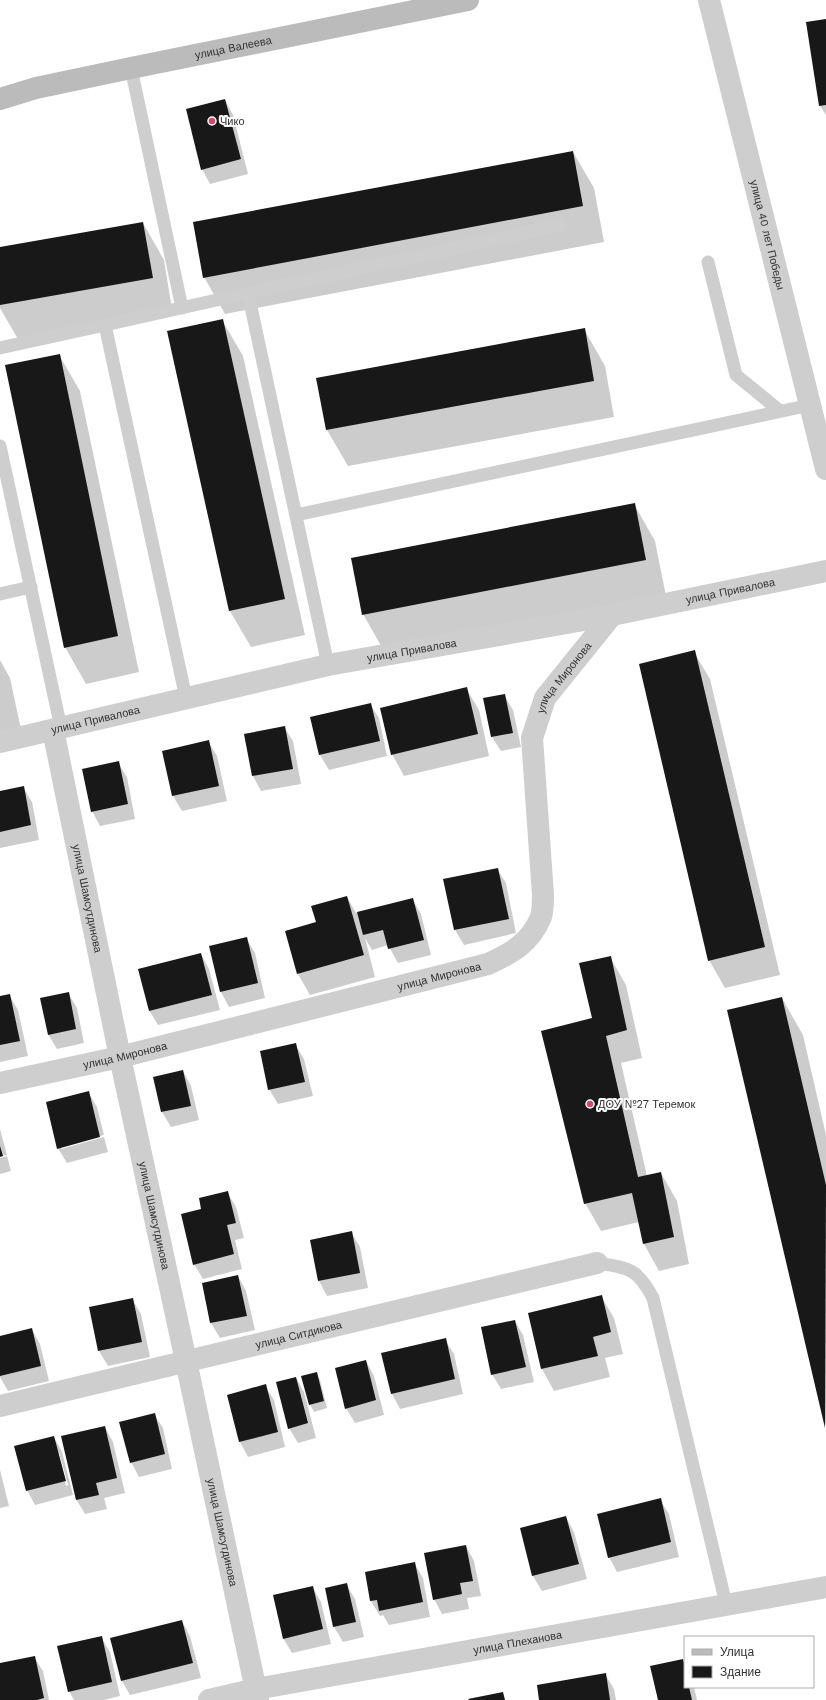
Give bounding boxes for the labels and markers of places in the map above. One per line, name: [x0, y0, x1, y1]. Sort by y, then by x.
place label: Чико: [220, 115, 245, 128]
marker: Чико: [207, 116, 217, 126]
place label: ДОУ №27 Теремок: [598, 1098, 695, 1111]
marker: ДОУ №27 Теремок: [585, 1099, 595, 1109]

